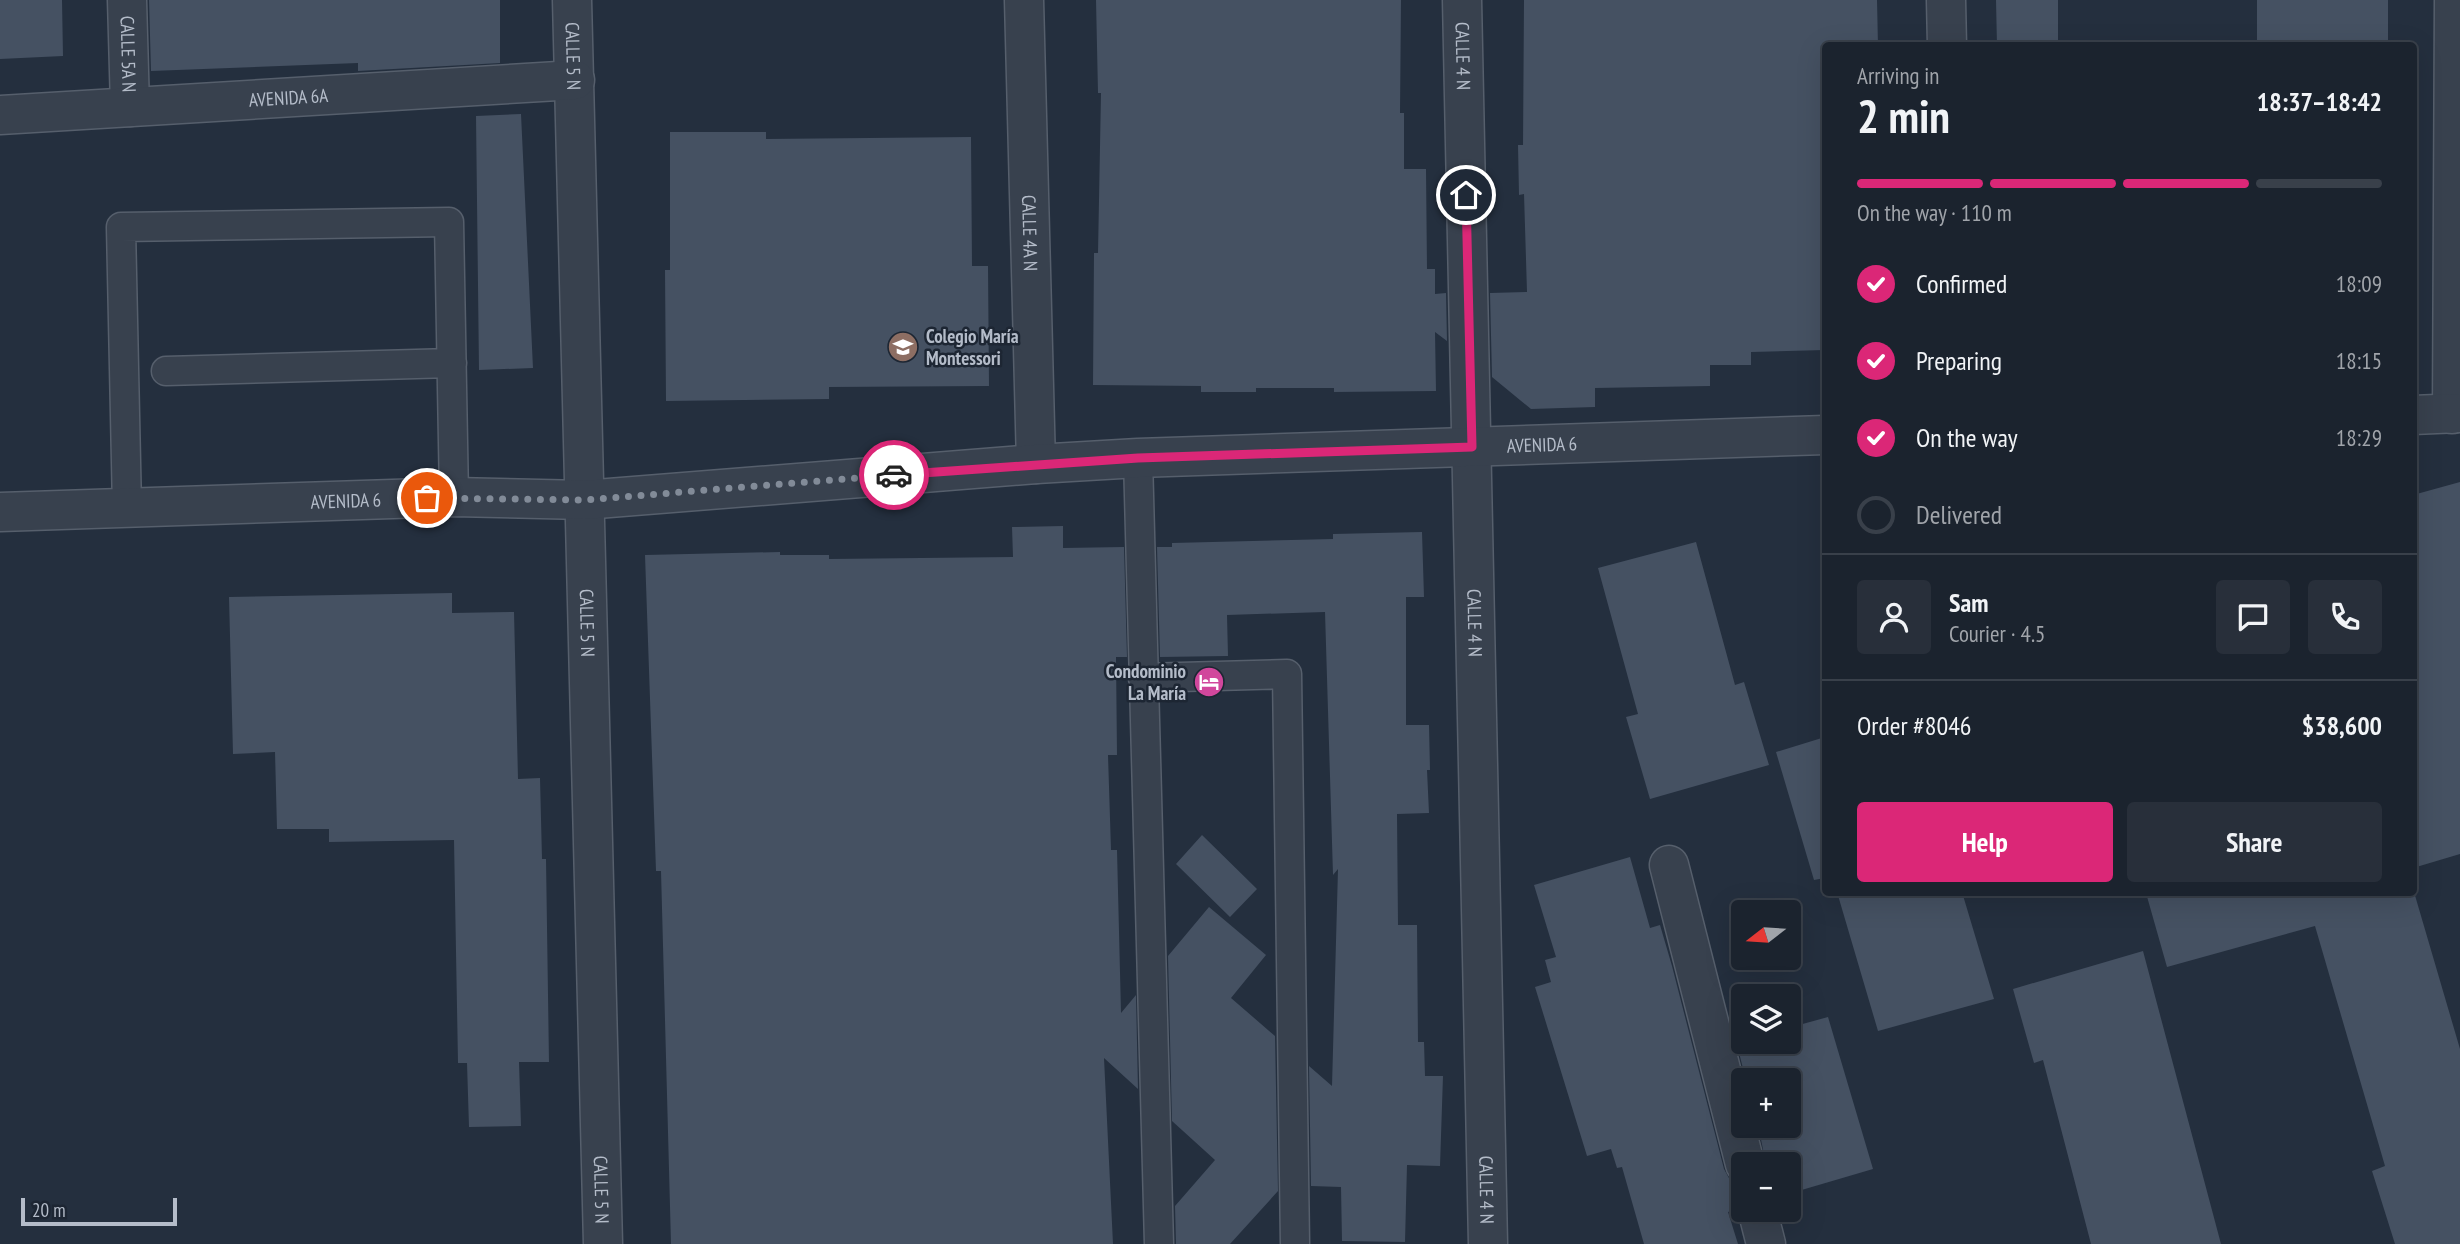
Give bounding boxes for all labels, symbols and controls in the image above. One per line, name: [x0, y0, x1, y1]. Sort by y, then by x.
street label: CALLE 5A N: [115, 15, 142, 93]
street label: CALLE 5 N: [561, 22, 586, 90]
street label: CALLE 4 N: [1450, 22, 1476, 90]
text: Arriving in: [1857, 61, 1939, 90]
street label: AVENIDA 6A: [248, 83, 329, 112]
text: 18:37–18:42: [2257, 85, 2382, 118]
text: 2 min: [1857, 86, 1950, 146]
pin: [1436, 165, 1496, 225]
icon: home: [1447, 176, 1485, 214]
street label: CALLE 4A N: [1017, 194, 1043, 271]
text: On the way · 110 m: [1857, 198, 2012, 227]
icon: check: [1857, 265, 1895, 303]
text: Confirmed: [1916, 267, 2007, 300]
text: 18:09: [2336, 269, 2382, 298]
place label: Colegio María Montessori: [926, 324, 1019, 370]
school or university icon: Colegio María Montessori: [886, 330, 920, 364]
icon: check: [1857, 342, 1895, 380]
text: Preparing: [1916, 344, 2002, 377]
text: 18:15: [2336, 346, 2382, 375]
icon: check: [1857, 419, 1895, 457]
text: On the way: [1916, 421, 2018, 454]
text: 18:29: [2336, 423, 2382, 452]
street label: AVENIDA 6: [1506, 431, 1577, 458]
courier: [859, 440, 929, 510]
icon: car: [875, 456, 913, 494]
pin: [397, 468, 457, 528]
icon: bag: [408, 479, 446, 517]
street label: AVENIDA 6: [310, 487, 381, 514]
text: Delivered: [1916, 498, 2002, 531]
button: person: [1857, 580, 1931, 654]
button: chat: [2216, 580, 2290, 654]
button: phone: [2308, 580, 2382, 654]
text: Sam: [1949, 586, 1988, 619]
street label: CALLE 5 N: [575, 589, 600, 657]
street label: CALLE 4 N: [1462, 589, 1488, 657]
text: Courier · 4.5: [1949, 619, 2045, 648]
place label: Condominio La María: [1106, 659, 1186, 705]
hotel icon: Condominio La María: [1192, 665, 1226, 699]
text: Order #8046: [1857, 709, 1972, 742]
text: $38,600: [2302, 709, 2382, 742]
button: Help: [1857, 802, 2113, 882]
button: Share: [2127, 802, 2382, 882]
north arrow: [1731, 900, 1801, 970]
map controls: [1731, 900, 1801, 1222]
button: layers: [1731, 984, 1801, 1054]
button: +: [1731, 1068, 1801, 1138]
button: −: [1731, 1152, 1801, 1222]
street label: CALLE 5 N: [589, 1155, 614, 1224]
street label: CALLE 4 N: [1474, 1155, 1500, 1224]
scale bar: [21, 1195, 177, 1227]
text: 20 m: [32, 1198, 66, 1222]

